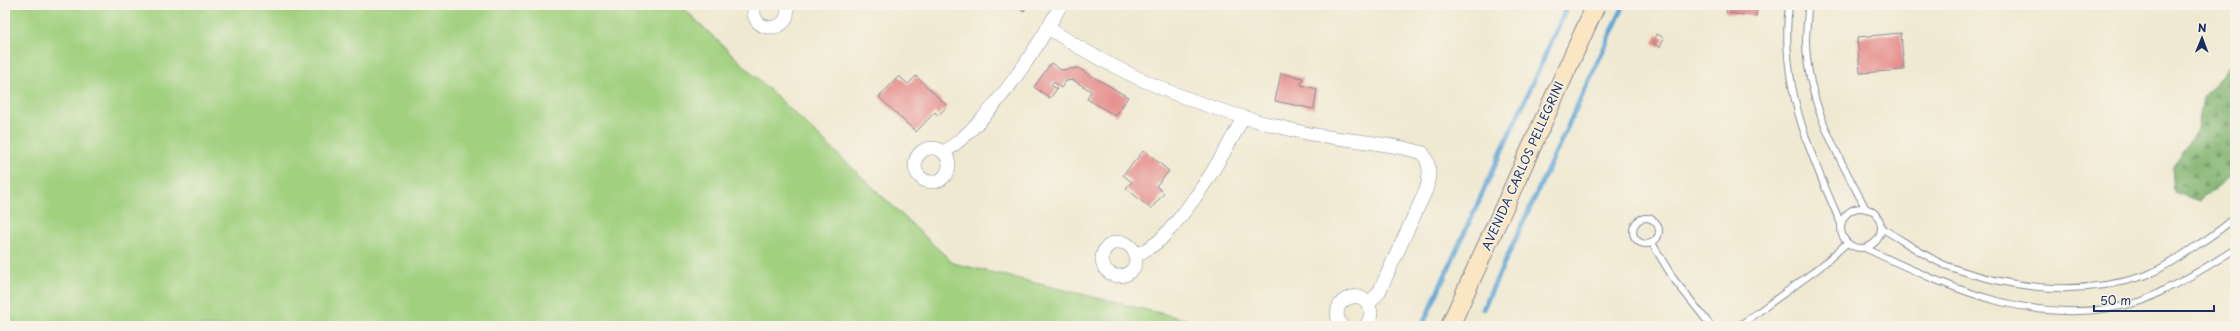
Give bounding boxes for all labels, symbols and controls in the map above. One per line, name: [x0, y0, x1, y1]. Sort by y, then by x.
north arrow: [2182, 18, 2222, 58]
text: N: [2198, 19, 2207, 36]
street label: AVENIDA CARLOS PELLEGRINI: [1477, 78, 1568, 253]
scale bar: [2094, 287, 2214, 313]
text: 50 m: [2100, 291, 2131, 309]

